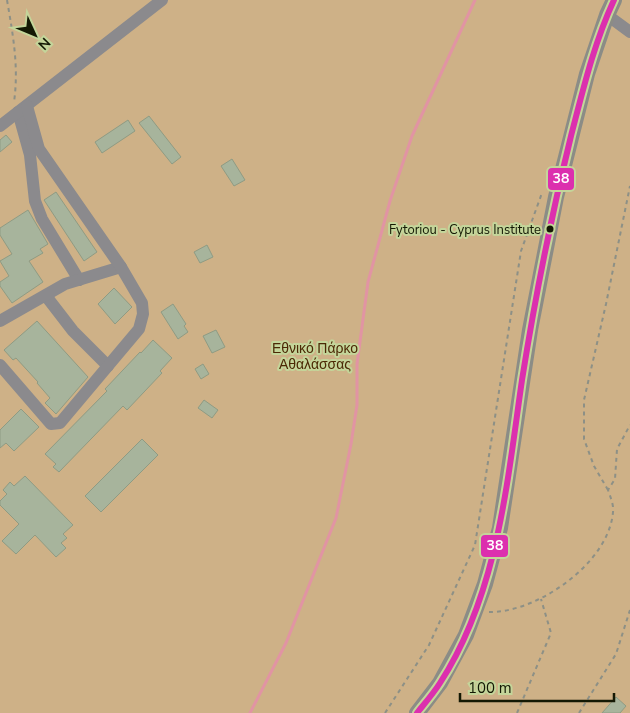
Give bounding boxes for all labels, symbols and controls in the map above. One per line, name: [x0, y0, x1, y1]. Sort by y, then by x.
north arrow: [10, 10, 60, 60]
text: N: [34, 33, 54, 54]
line badge: 38: [547, 167, 575, 191]
text: 38: [553, 169, 569, 188]
place label: Fytoriou - Cyprus Institute: [389, 221, 541, 239]
marker: Fytoriou - Cyprus Institute: [545, 224, 555, 234]
park label: Εθνικό Πάρκο Αθαλάσσας: [272, 339, 358, 374]
line badge: 38: [480, 534, 509, 558]
text: 38: [487, 536, 503, 555]
scale bar: [460, 670, 614, 702]
text: 100 m: [468, 678, 512, 698]

